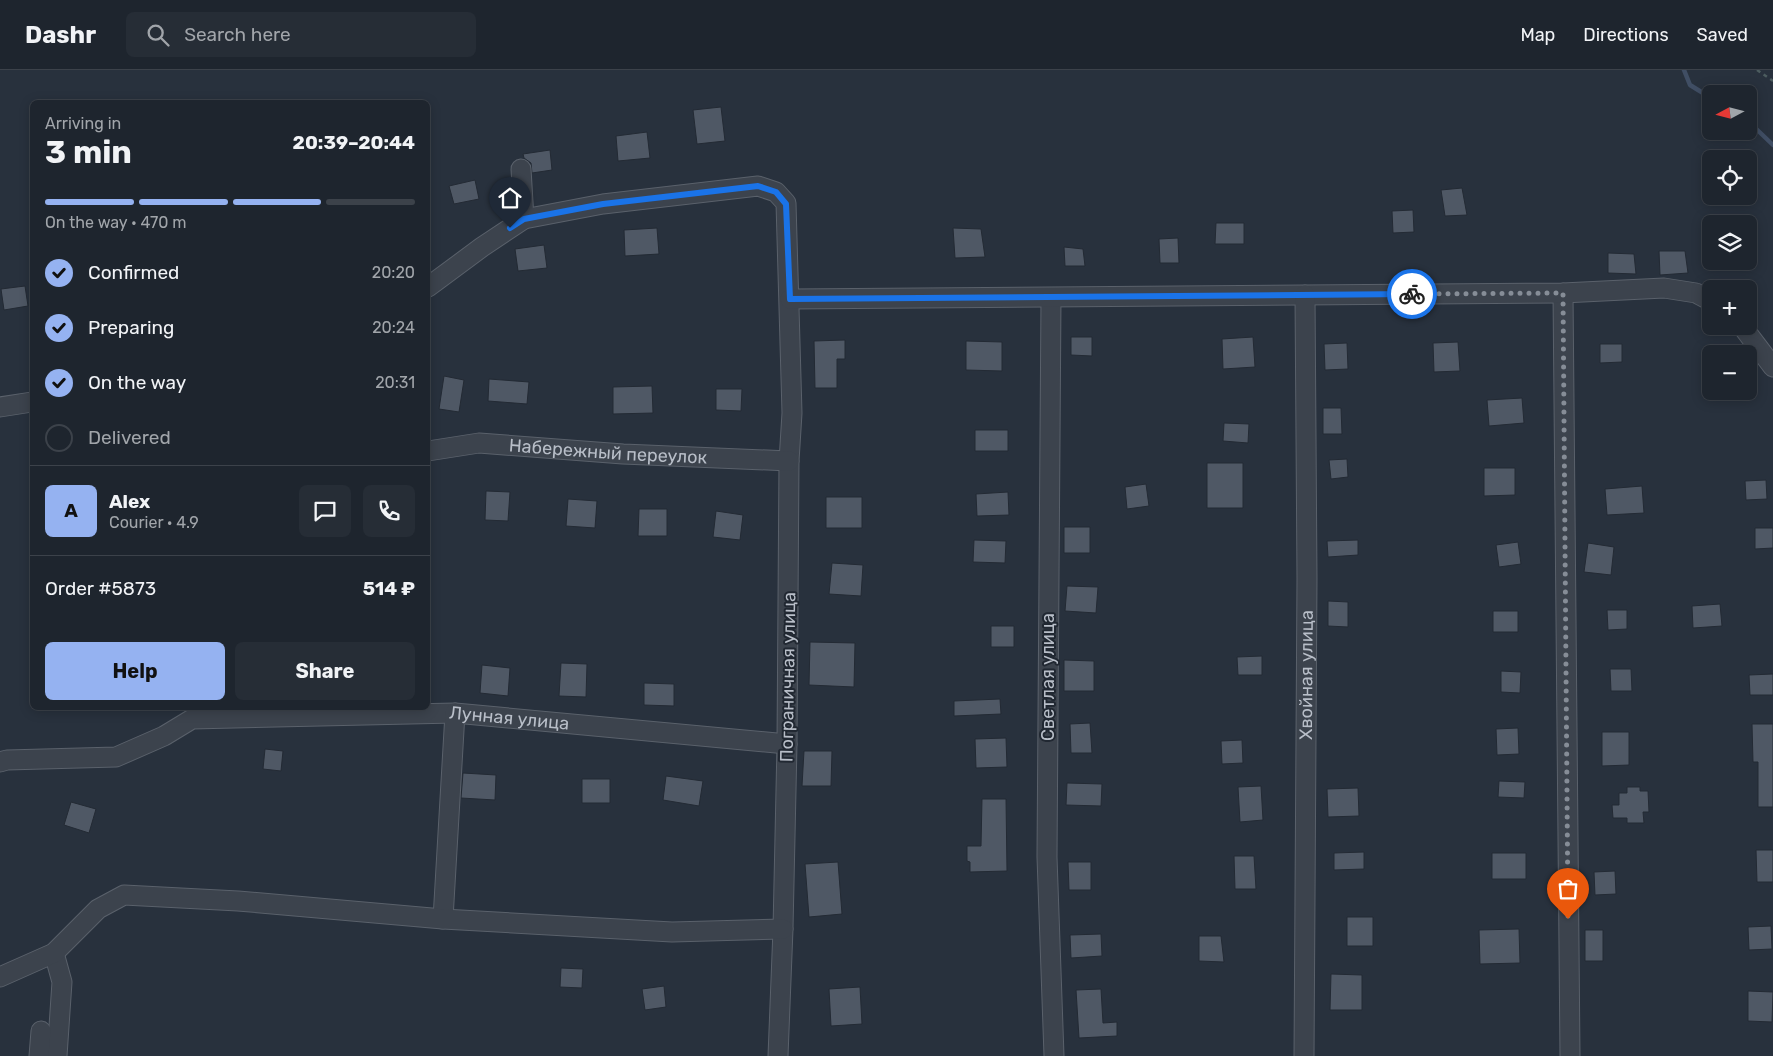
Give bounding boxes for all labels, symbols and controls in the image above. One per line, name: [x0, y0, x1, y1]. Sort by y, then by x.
search box: [126, 12, 476, 57]
text: Dashr: [25, 21, 96, 49]
icon: search: [144, 21, 172, 49]
text: Search here: [184, 23, 291, 46]
text: Map: [1520, 24, 1555, 46]
text: Directions: [1583, 24, 1669, 46]
text: Saved: [1697, 24, 1748, 46]
north arrow: [1702, 85, 1758, 140]
map controls: [1702, 85, 1757, 400]
text: Arriving in: [45, 114, 121, 133]
text: 20:39–20:44: [293, 131, 415, 154]
text: 3 min: [45, 133, 132, 171]
button: locate: [1702, 150, 1757, 205]
pin: [489, 177, 531, 228]
icon: home: [496, 184, 524, 212]
text: On the way · 470 m: [45, 213, 187, 232]
button: layers: [1702, 215, 1757, 270]
icon: check: [45, 259, 73, 287]
text: Confirmed: [88, 261, 179, 284]
text: 20:20: [372, 263, 415, 282]
courier: [1387, 269, 1437, 319]
icon: bike: [1398, 280, 1426, 308]
button: +: [1702, 280, 1757, 335]
icon: check: [45, 314, 73, 342]
text: Preparing: [88, 316, 174, 339]
text: 20:24: [372, 318, 415, 337]
button: −: [1702, 345, 1757, 400]
icon: check: [45, 369, 73, 397]
text: On the way: [88, 371, 186, 394]
text: 20:31: [375, 373, 415, 392]
text: Delivered: [88, 426, 171, 449]
street label: Набережный переулок: [508, 434, 708, 469]
button: chat: [299, 485, 351, 537]
button: phone: [363, 485, 415, 537]
text: Alex: [109, 490, 150, 513]
text: A: [64, 499, 78, 522]
text: Courier · 4.9: [109, 513, 199, 532]
text: Order #5873: [45, 577, 156, 600]
text: 514 ₽: [363, 577, 415, 600]
street label: Пограничная улица: [776, 592, 800, 762]
street label: Хвойная улица: [1295, 610, 1318, 740]
street label: Светлая улица: [1037, 613, 1059, 741]
button: Help: [45, 642, 225, 700]
button: Share: [235, 642, 415, 700]
street label: Лунная улица: [448, 702, 570, 735]
pin: [1547, 868, 1589, 919]
icon: bag: [1554, 875, 1582, 903]

